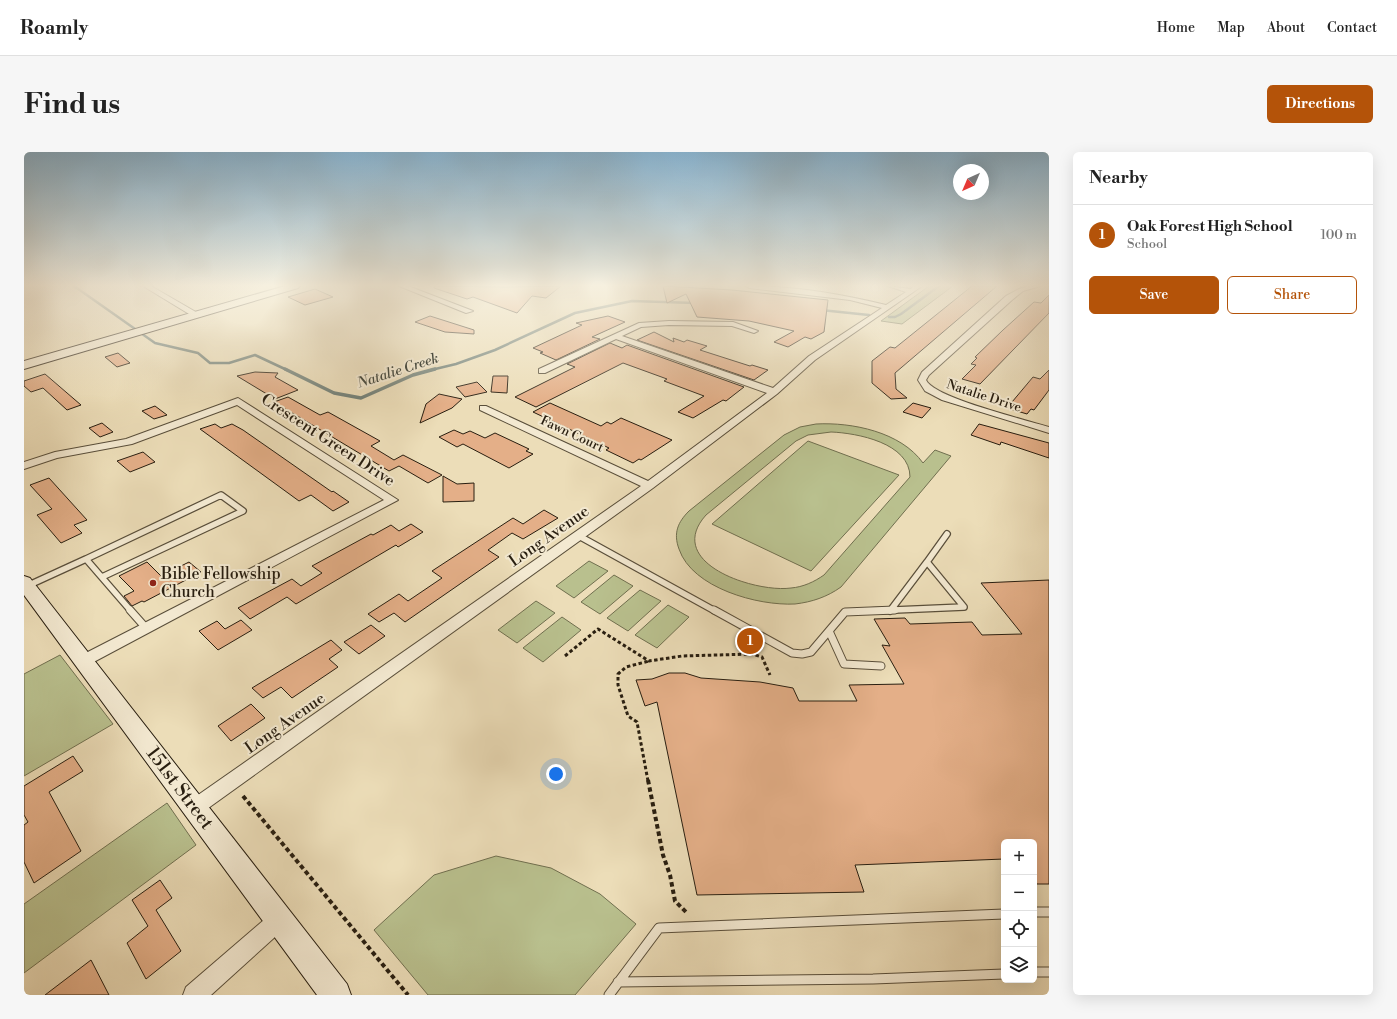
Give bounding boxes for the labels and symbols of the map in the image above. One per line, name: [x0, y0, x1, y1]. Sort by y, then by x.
north arrow: [953, 164, 989, 200]
water label: Natalie Creek: [354, 349, 441, 393]
street label: Natalie Drive: [944, 376, 1024, 416]
street label: Crescent Green Drive: [257, 389, 399, 491]
street label: Fawn Court: [538, 412, 606, 456]
street label: Long Avenue: [505, 501, 593, 571]
place label: Bible Fellowship Church: [160, 564, 281, 602]
marker: Bible Fellowship Church: [148, 578, 158, 588]
pin: 1: [737, 626, 763, 656]
street label: Long Avenue: [241, 688, 329, 758]
street label: 151st Street: [141, 742, 219, 834]
your location: [546, 764, 566, 784]

